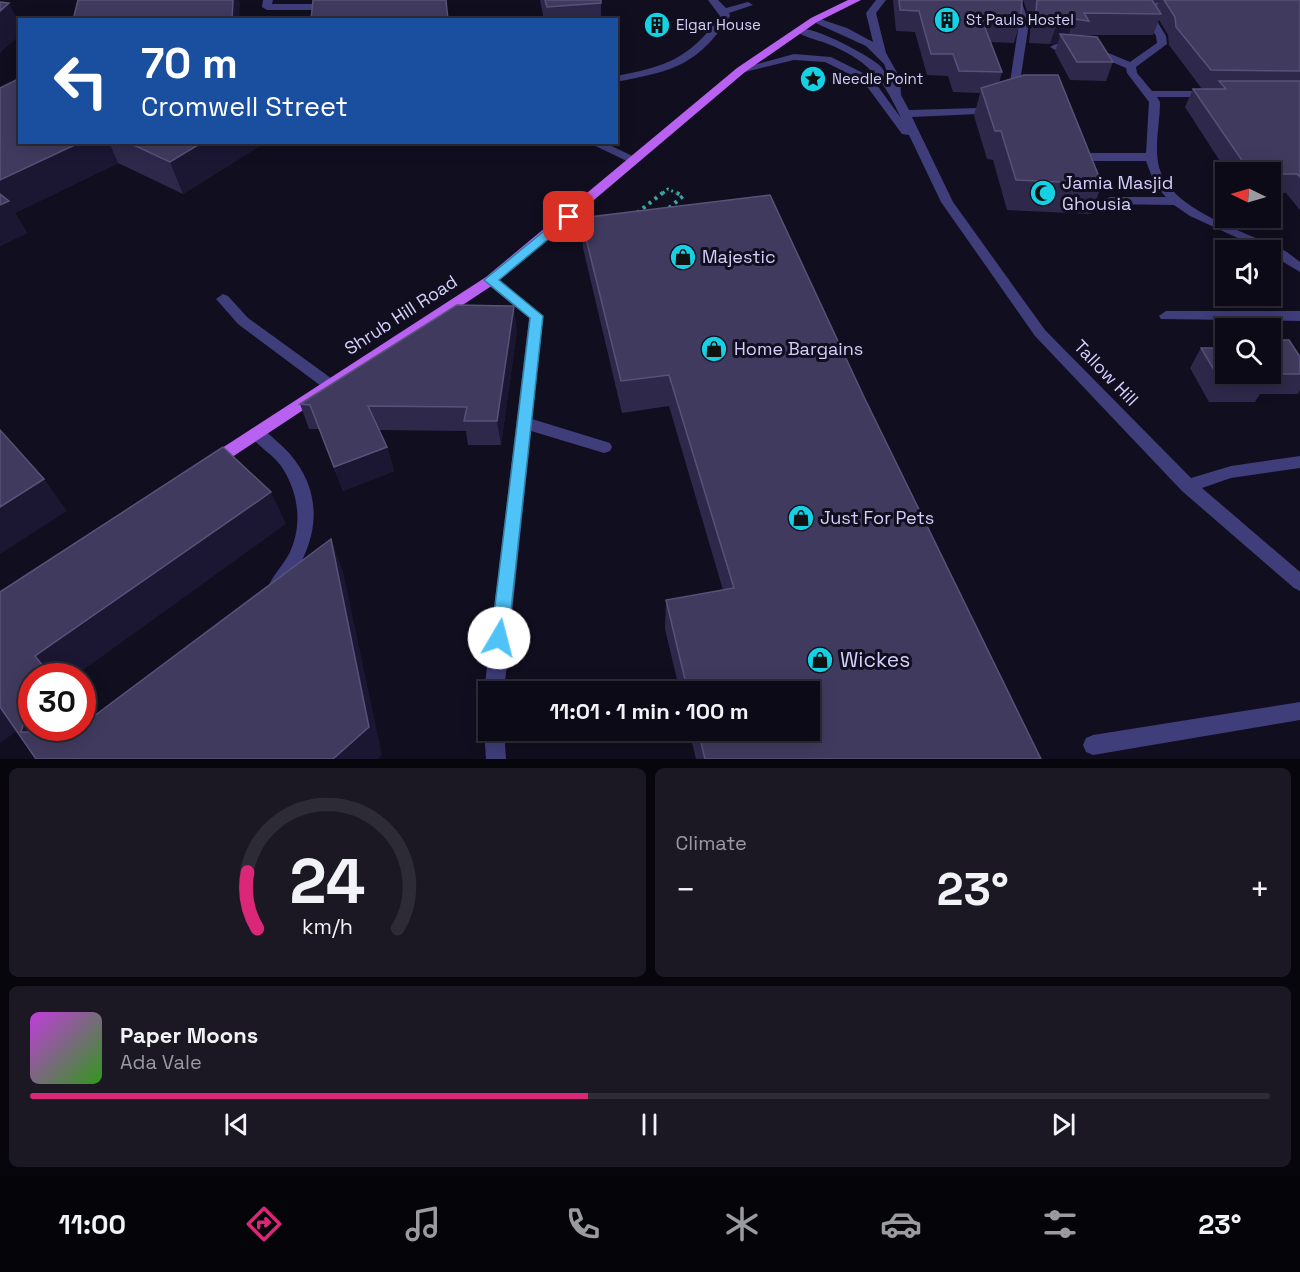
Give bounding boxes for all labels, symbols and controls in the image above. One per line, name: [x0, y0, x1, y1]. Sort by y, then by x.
building icon: St Pauls Hostel: [932, 5, 962, 35]
building icon: Elgar House: [642, 10, 672, 40]
place label: St Pauls Hostel: [966, 10, 1074, 29]
place label: Elgar House: [676, 15, 761, 34]
text: 70 m: [141, 37, 238, 90]
icon: left: [42, 42, 120, 120]
place icon: Needle Point: [798, 64, 828, 94]
place label: Needle Point: [832, 69, 923, 88]
text: Cromwell Street: [141, 89, 348, 124]
north arrow: [1215, 162, 1281, 228]
map controls: [1215, 162, 1281, 384]
place label: Jamia Masjid Ghousia: [1062, 171, 1173, 215]
mosque icon: Jamia Masjid Ghousia: [1028, 178, 1058, 208]
pin: [543, 191, 594, 242]
icon: arrive: [552, 200, 585, 233]
button: sound: [1215, 240, 1281, 306]
shop icon: Majestic: [668, 242, 698, 272]
place label: Majestic: [702, 245, 776, 268]
street label: Shrub Hill Road: [340, 270, 461, 360]
button: search: [1215, 318, 1281, 384]
shop icon: Home Bargains: [699, 334, 729, 364]
street label: Tallow Hill: [1069, 335, 1144, 411]
place label: Home Bargains: [734, 337, 863, 360]
shop icon: Just For Pets: [786, 503, 816, 533]
place label: Just For Pets: [820, 506, 934, 529]
position arrow: [467, 606, 531, 670]
shop icon: Wickes: [805, 645, 835, 675]
place label: Wickes: [840, 646, 910, 673]
speed limit sign: 30: [18, 663, 96, 741]
text: 11:01 · 1 min · 100 m: [549, 697, 749, 725]
text: Climate: [676, 830, 747, 856]
text: 24: [289, 842, 365, 921]
text: 23°: [937, 861, 1009, 918]
text: −: [676, 869, 696, 911]
text: +: [1250, 869, 1270, 911]
text: km/h: [302, 914, 353, 941]
text: Paper Moons: [120, 1021, 258, 1049]
text: Ada Vale: [120, 1049, 202, 1075]
icon: previous: [220, 1108, 253, 1141]
icon: pause: [633, 1108, 666, 1141]
icon: next: [1047, 1108, 1080, 1141]
icon: directions: [243, 1203, 285, 1245]
icon: music: [402, 1203, 444, 1245]
icon: phone: [562, 1203, 604, 1245]
icon: climate: [721, 1203, 763, 1245]
icon: car: [880, 1203, 922, 1245]
icon: filters: [1039, 1203, 1081, 1245]
text: 11:00: [59, 1207, 126, 1242]
text: 23°: [1198, 1207, 1241, 1242]

